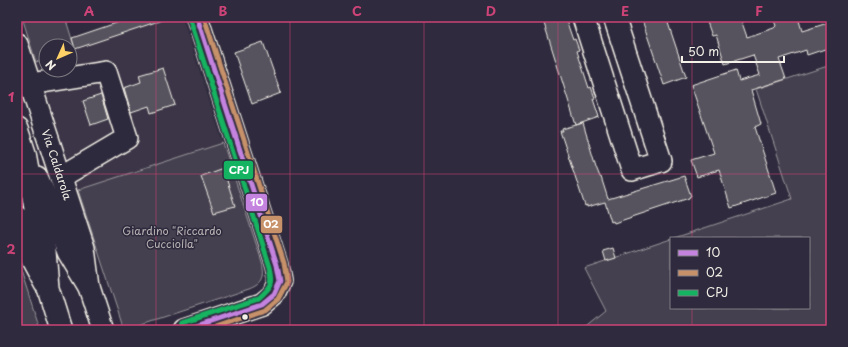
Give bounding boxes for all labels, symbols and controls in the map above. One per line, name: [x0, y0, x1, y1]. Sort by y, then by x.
text: A: [84, 1, 94, 20]
text: B: [219, 1, 228, 20]
text: C: [352, 1, 362, 20]
text: D: [486, 1, 496, 20]
text: E: [621, 1, 629, 20]
text: F: [755, 1, 763, 20]
north arrow: [38, 38, 78, 78]
scale bar: [682, 38, 784, 64]
text: 50 m: [688, 42, 719, 60]
text: N: [41, 56, 60, 75]
text: 1: [8, 87, 14, 106]
street label: Via Caldarola: [38, 127, 77, 203]
line badge: CPJ: [223, 160, 254, 180]
text: CPJ: [229, 161, 250, 178]
line badge: 10: [245, 193, 268, 212]
text: 10: [250, 193, 264, 210]
line badge: 02: [260, 215, 283, 234]
text: 02: [263, 215, 279, 232]
park label: Giardino "Riccardo Cucciolla": [122, 222, 222, 252]
legend: [670, 237, 810, 309]
text: 2: [6, 239, 16, 258]
text: 10: [706, 243, 720, 261]
text: 02: [706, 263, 723, 281]
text: CPJ: [706, 283, 729, 301]
unlabelled marker: [240, 312, 250, 322]

